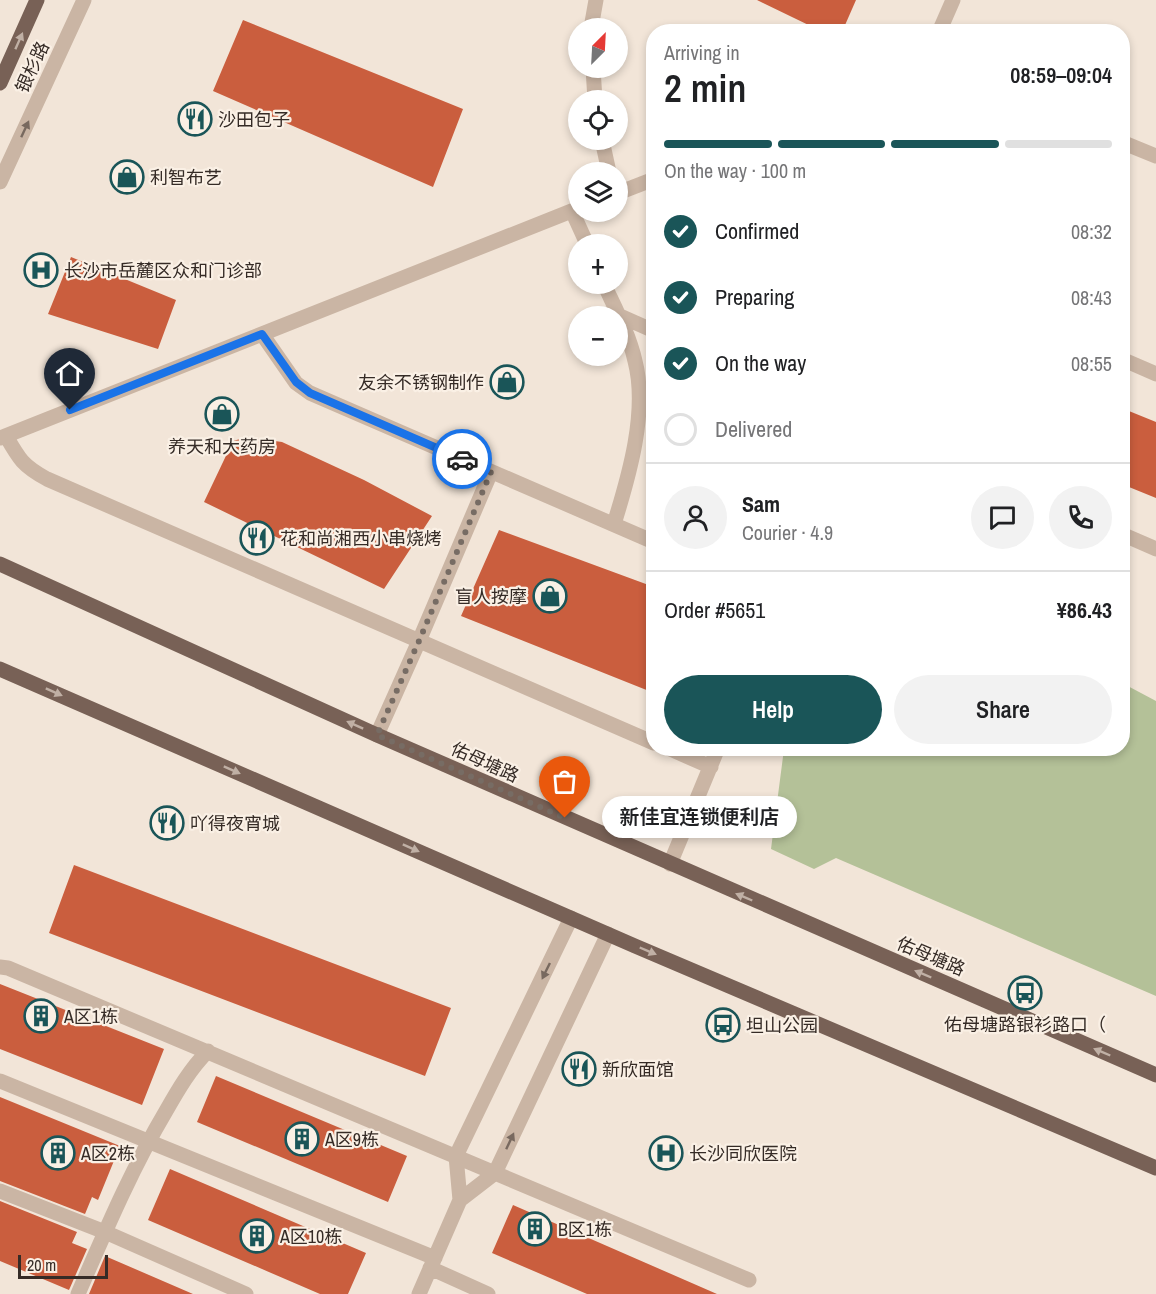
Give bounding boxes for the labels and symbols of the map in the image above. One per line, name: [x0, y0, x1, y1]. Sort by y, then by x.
north arrow: [568, 18, 628, 78]
one-way arrow: [14, 33, 23, 50]
street label: 银杉路: [9, 37, 55, 97]
restaurant icon: 沙田包子: [177, 101, 213, 137]
place label: 沙田包子: [218, 107, 290, 132]
one-way arrow: [20, 121, 29, 138]
shop icon: 利智布艺: [109, 159, 145, 195]
place label: 利智布艺: [150, 165, 222, 190]
hospital icon: 长沙市岳麓区众和门诊部: [23, 252, 59, 288]
place label: 长沙市岳麓区众和门诊部: [64, 258, 262, 283]
pin: [44, 348, 95, 410]
shop icon: 友余不锈钢制作: [489, 364, 525, 400]
place label: 友余不锈钢制作: [358, 370, 484, 395]
shop icon: 养天和大药房: [204, 396, 240, 432]
courier: [432, 429, 492, 489]
place label: 养天和大药房: [168, 434, 276, 459]
restaurant icon: 花和尚湘西小串烧烤: [239, 520, 275, 556]
place label: 花和尚湘西小串烧烤: [280, 526, 442, 551]
shop icon: 盲人按摩: [532, 578, 568, 614]
place label: 盲人按摩: [455, 584, 527, 609]
one-way arrow: [45, 687, 63, 697]
one-way arrow: [345, 720, 363, 730]
street label: 佑母塘路: [447, 736, 523, 788]
pin: [539, 756, 590, 818]
one-way arrow: [224, 765, 242, 775]
callout: 新佳宜连锁便利店: [601, 797, 796, 839]
restaurant icon: 吖得夜宵城: [149, 805, 185, 841]
place label: 吖得夜宵城: [190, 811, 280, 836]
one-way arrow: [402, 844, 420, 853]
one-way arrow: [735, 892, 753, 902]
street label: 佑母塘路: [893, 930, 969, 982]
one-way arrow: [639, 946, 657, 956]
one-way arrow: [541, 962, 550, 979]
one-way arrow: [914, 969, 932, 979]
bus stop icon: 佑母塘路银衫路口（: [1007, 975, 1043, 1011]
building icon: A区1栋: [23, 998, 59, 1034]
place label: A区1栋: [63, 1004, 118, 1029]
bus stop icon: 坦山公园: [705, 1007, 741, 1043]
place label: 佑母塘路银衫路口（: [944, 1012, 1106, 1037]
place label: 坦山公园: [746, 1013, 818, 1038]
one-way arrow: [1093, 1047, 1111, 1057]
restaurant icon: 新欣面馆: [561, 1051, 597, 1087]
place label: 新欣面馆: [602, 1057, 674, 1082]
building icon: A区9栋: [284, 1121, 320, 1157]
place label: A区9栋: [324, 1127, 379, 1152]
one-way arrow: [505, 1132, 515, 1149]
building icon: A区2栋: [40, 1135, 76, 1171]
hospital icon: 长沙同欣医院: [648, 1135, 684, 1171]
place label: A区2栋: [80, 1141, 135, 1166]
place label: 长沙同欣医院: [689, 1141, 797, 1166]
building icon: B区1栋: [517, 1211, 553, 1247]
place label: B区1栋: [558, 1217, 612, 1242]
building icon: A区10栋: [239, 1218, 275, 1254]
place label: A区10栋: [279, 1224, 342, 1249]
scale bar: [18, 1252, 108, 1280]

